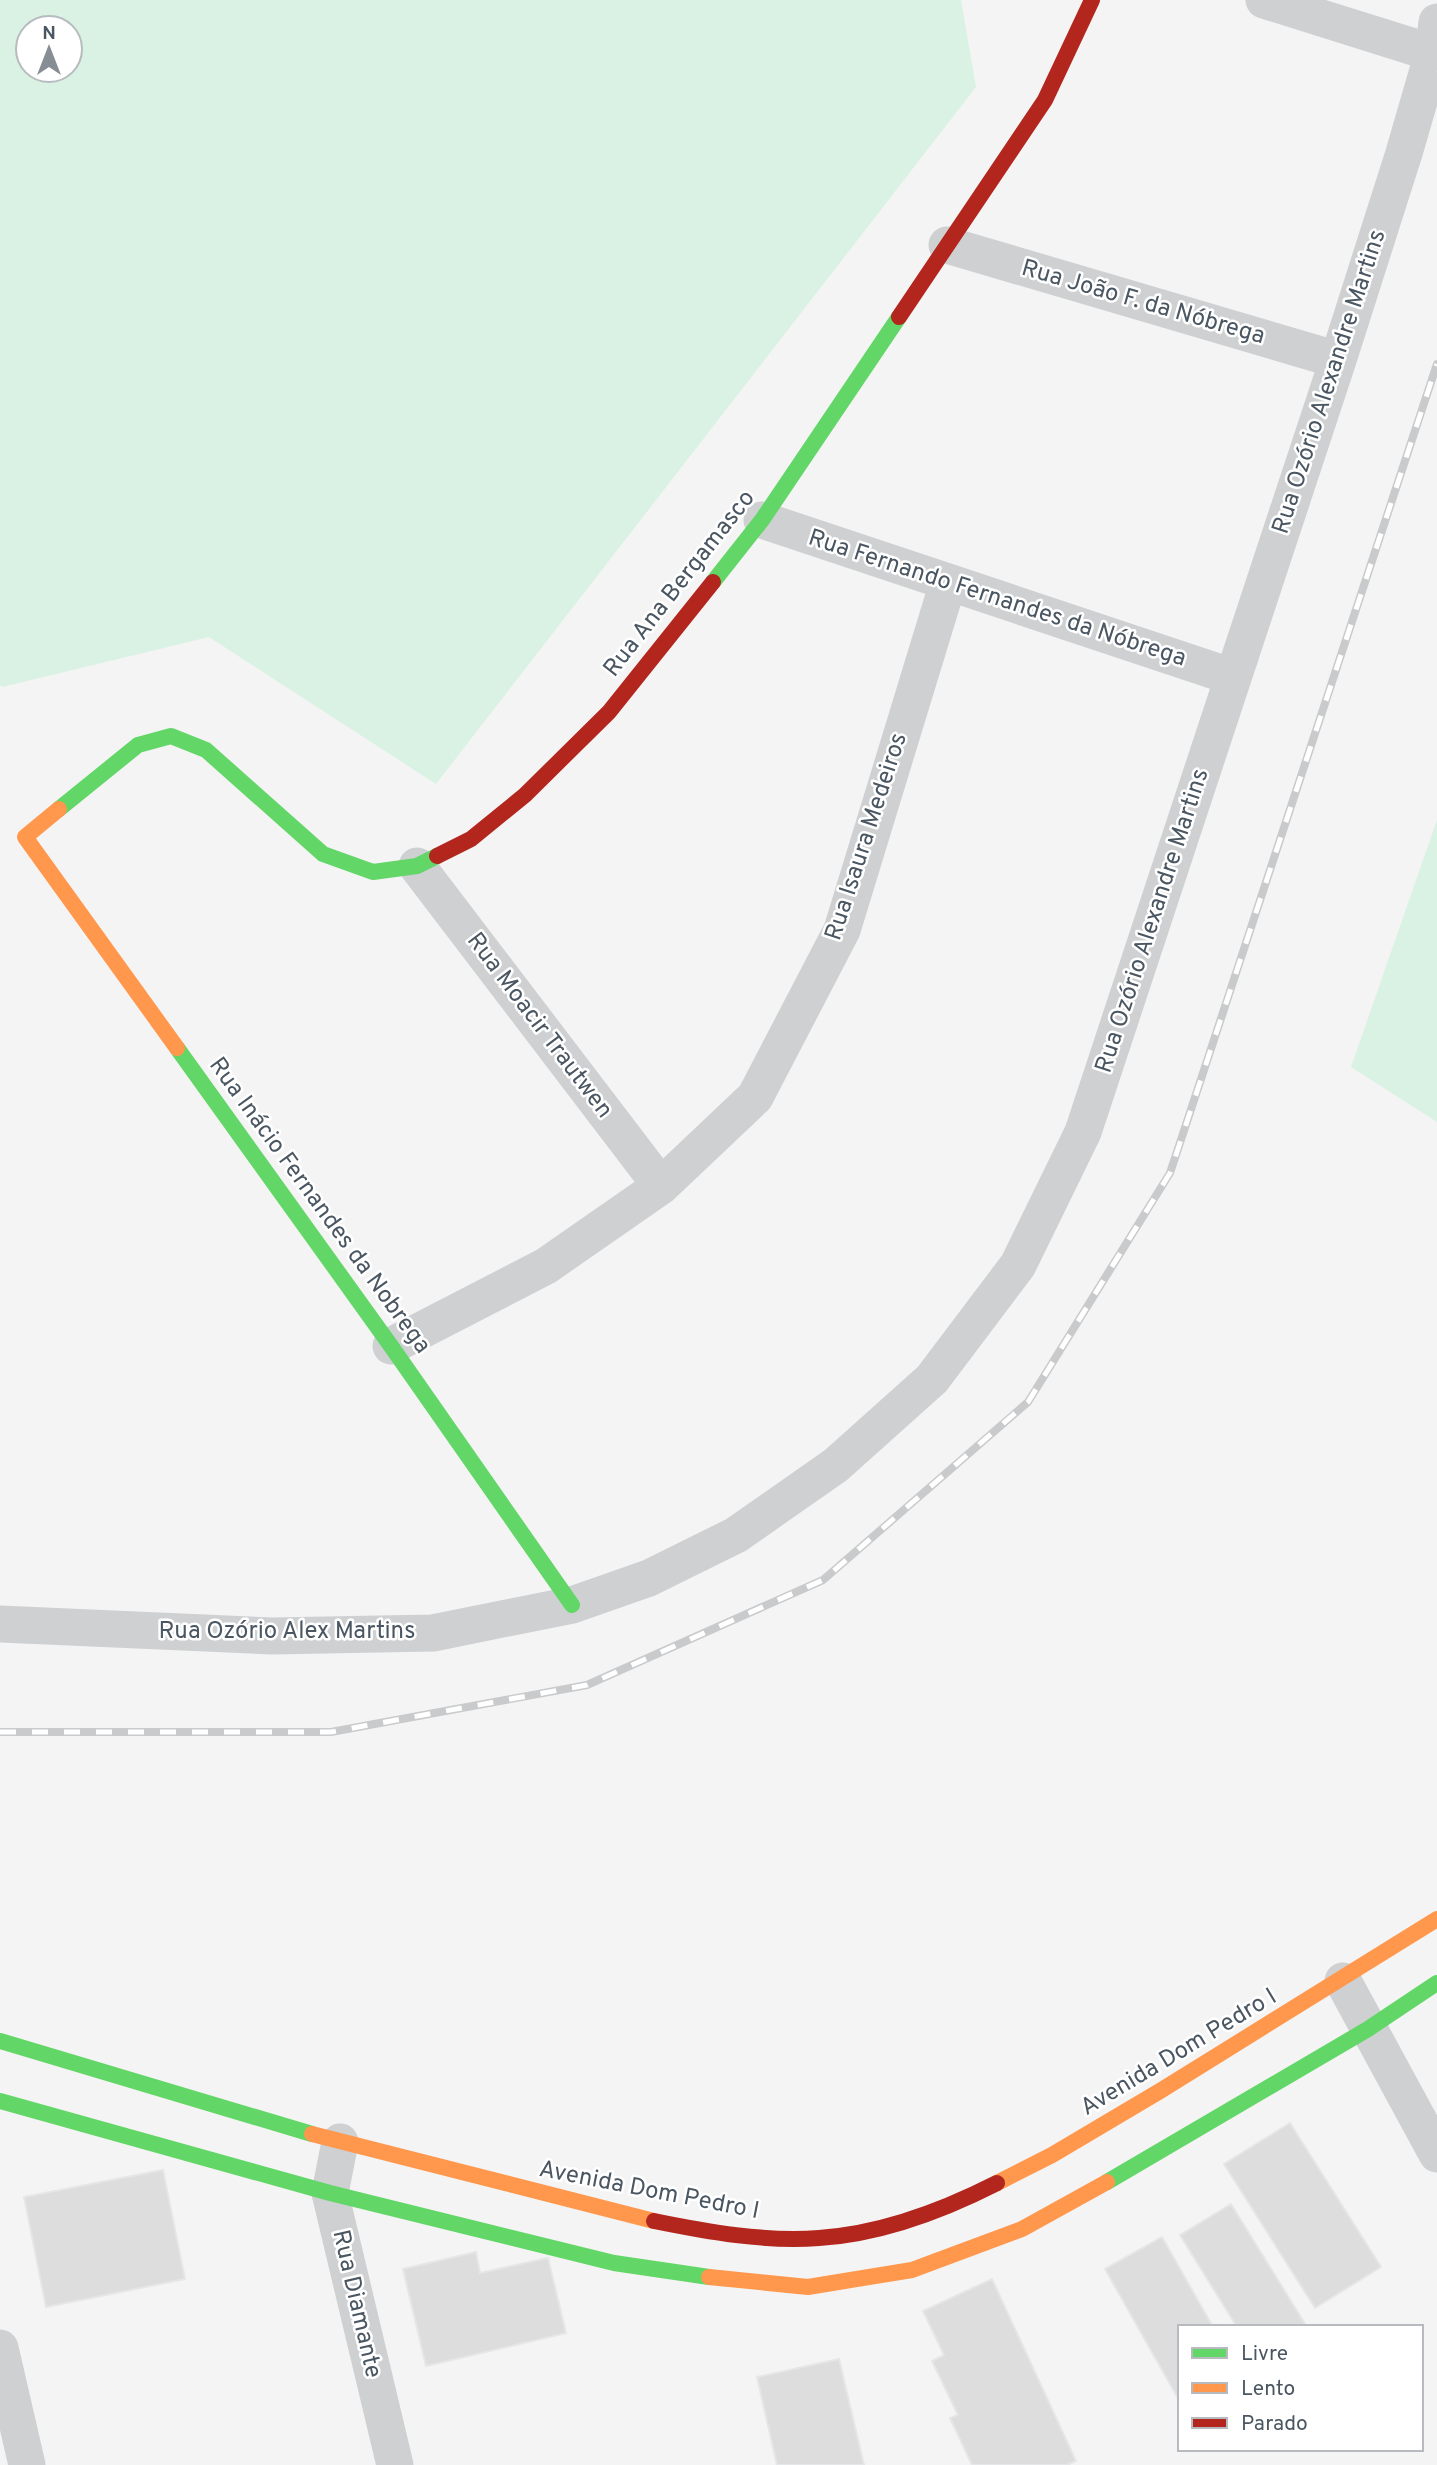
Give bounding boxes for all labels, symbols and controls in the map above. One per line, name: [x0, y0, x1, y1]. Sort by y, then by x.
north arrow: [14, 14, 84, 84]
text: N: [42, 22, 56, 46]
street label: Rua Ozório Alexandre Martins: [1267, 226, 1393, 538]
street label: Rua João F. da Nóbrega: [1018, 254, 1268, 352]
street label: Rua Ana Bergamasco: [598, 485, 762, 683]
street label: Rua Fernando Fernandes da Nóbrega: [804, 524, 1190, 674]
street label: Rua Isaura Medeiros: [819, 729, 915, 945]
street label: Rua Ozório Alexandre Martins: [1090, 765, 1216, 1077]
street label: Rua Moacir Trautwen: [459, 927, 619, 1125]
street label: Rua Inácio Fernandes da Nobrega: [201, 1052, 437, 1360]
street label: Rua Ozório Alex Martins: [159, 1617, 415, 1647]
street label: Avenida Dom Pedro I: [1075, 1983, 1283, 2123]
street label: Avenida Dom Pedro I: [536, 2155, 762, 2227]
street label: Rua Diamante: [324, 2227, 388, 2381]
legend: [1178, 2325, 1423, 2451]
text: Livre: [1241, 2341, 1288, 2368]
text: Lento: [1241, 2376, 1295, 2403]
text: Parado: [1241, 2411, 1308, 2438]

